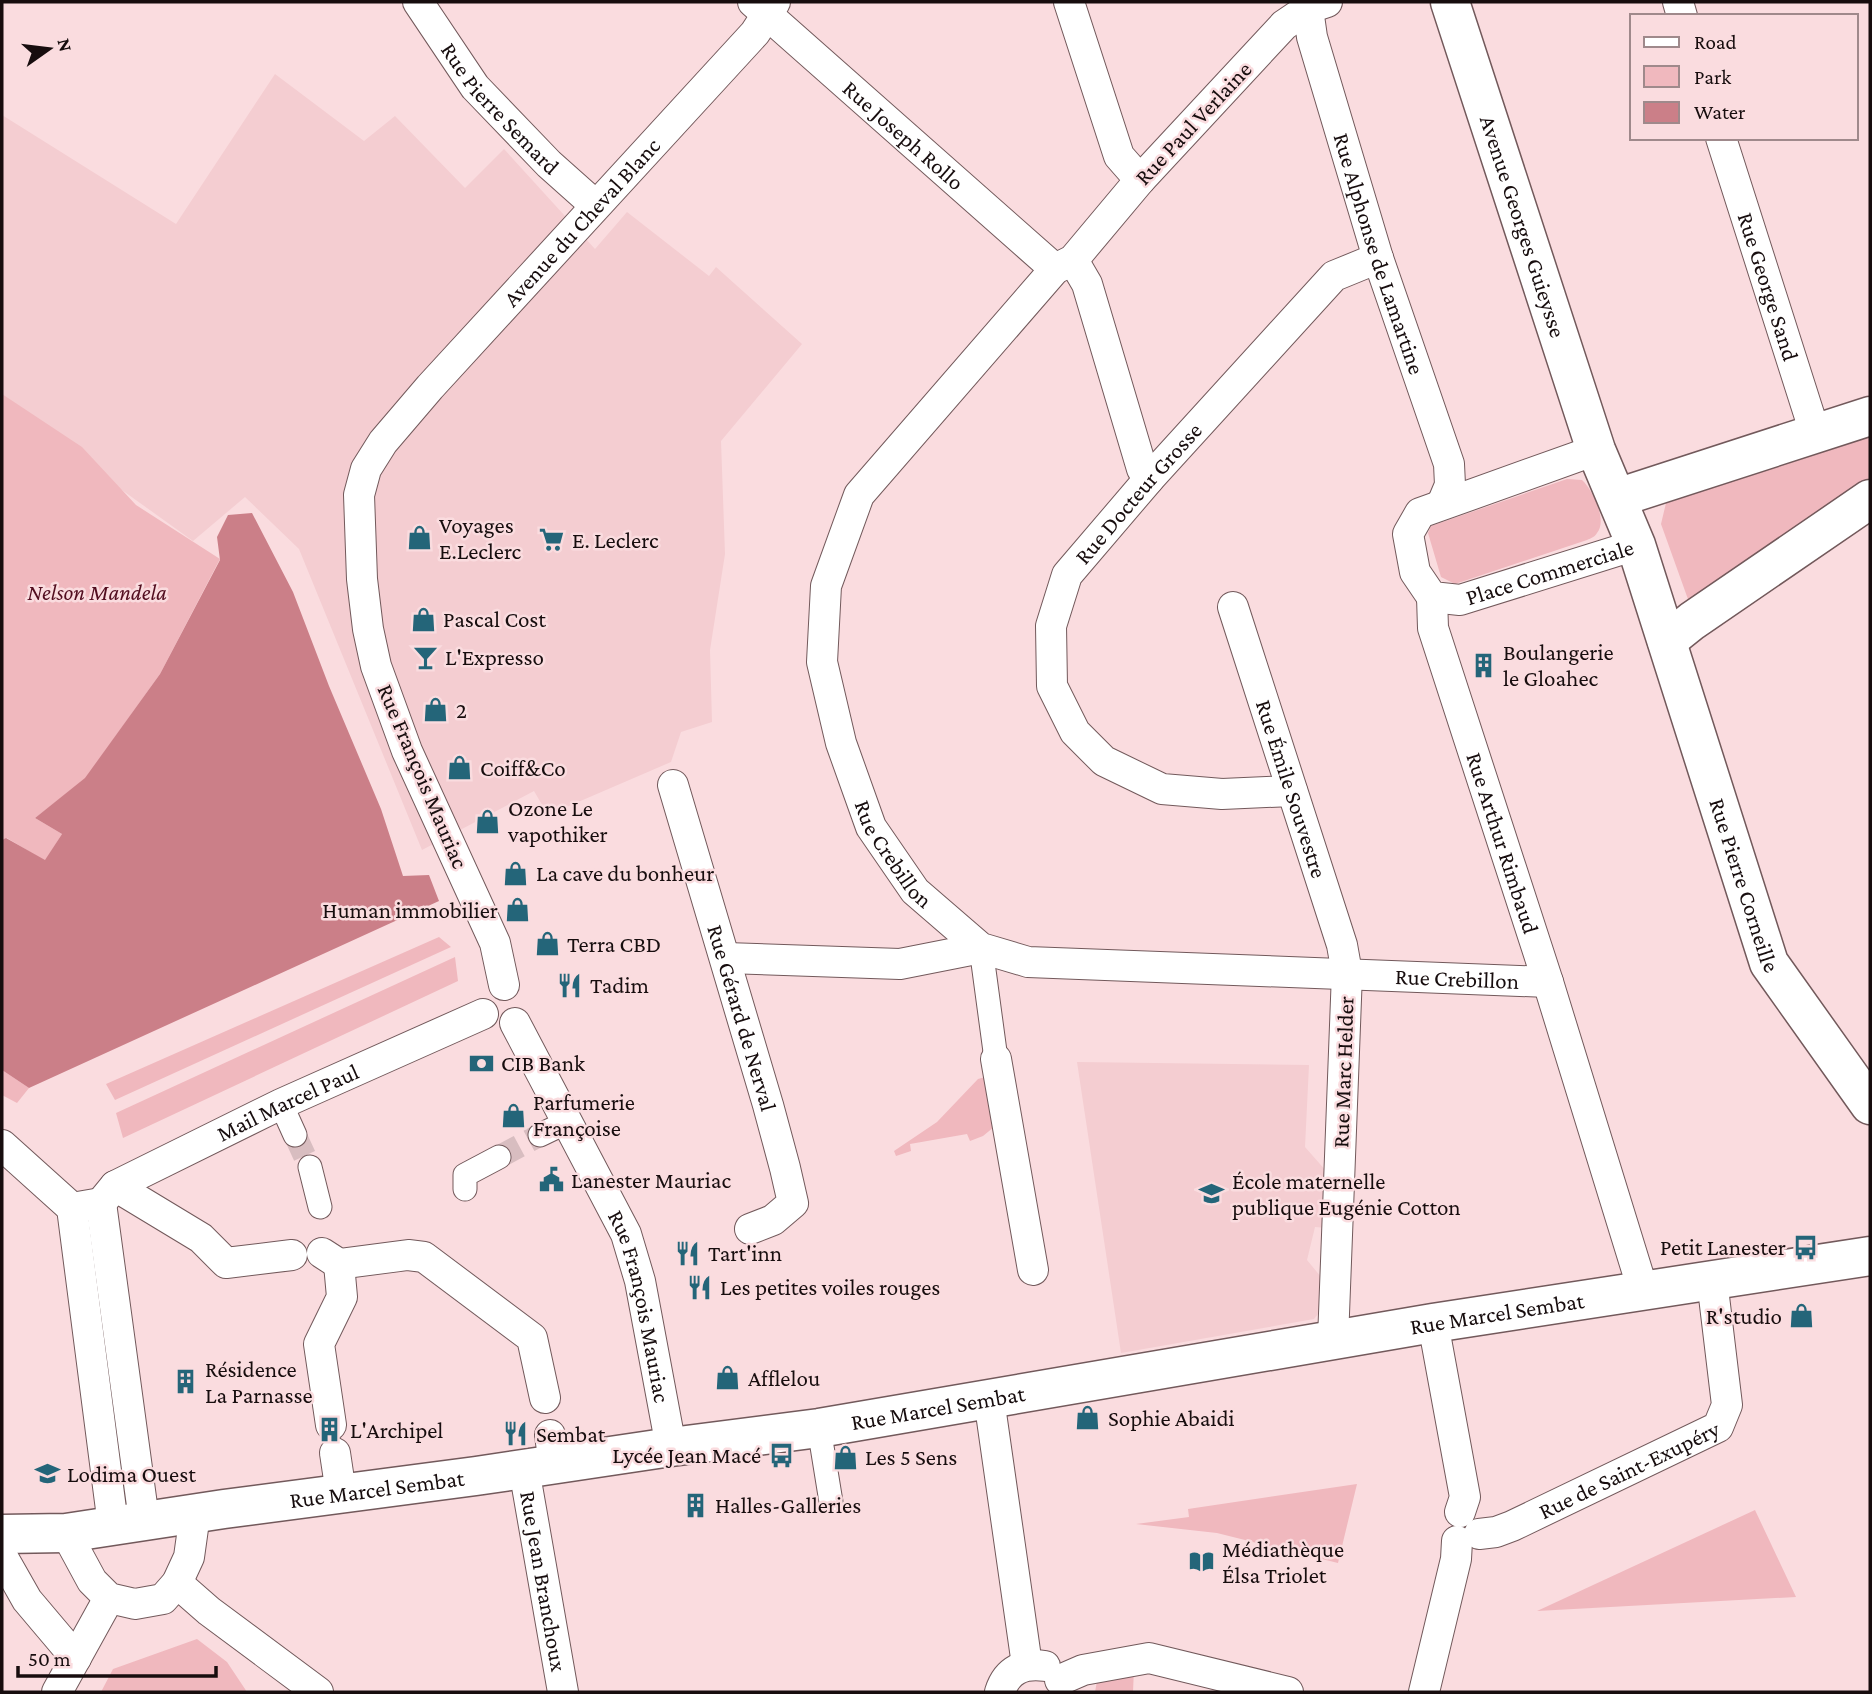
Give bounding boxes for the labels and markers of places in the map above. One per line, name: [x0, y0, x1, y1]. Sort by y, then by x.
place label: Voyages E.Leclerc: [439, 512, 522, 564]
shop icon: Voyages E.Leclerc: [405, 524, 433, 552]
supermarket icon: E. Leclerc: [538, 526, 566, 554]
place label: E. Leclerc: [572, 527, 659, 553]
shop icon: Pascal Cost: [409, 605, 437, 633]
place label: Pascal Cost: [443, 606, 546, 632]
place label: Boulangerie le Gloahec: [1503, 639, 1614, 691]
bar icon: L'Expresso: [411, 643, 439, 671]
place label: L'Expresso: [445, 644, 544, 670]
building icon: Boulangerie le Gloahec: [1469, 651, 1497, 679]
shop icon: 2: [422, 696, 450, 724]
place label: 2: [456, 697, 467, 723]
shop icon: Coiff&Co: [446, 754, 474, 782]
place label: Coiff&Co: [480, 755, 566, 781]
place label: Ozone Le vapothiker: [507, 795, 608, 847]
shop icon: Ozone Le vapothiker: [474, 807, 502, 835]
shop icon: La cave du bonheur: [502, 859, 530, 887]
place label: La cave du bonheur: [536, 860, 714, 886]
shop icon: Human immobilier: [504, 896, 532, 924]
place label: Human immobilier: [322, 897, 498, 923]
shop icon: Terra CBD: [533, 930, 561, 958]
place label: Terra CBD: [567, 931, 661, 957]
restaurant icon: Tadim: [556, 971, 584, 999]
place label: Tadim: [590, 972, 649, 998]
bank icon: CIB Bank: [467, 1049, 495, 1077]
place label: CIB Bank: [501, 1050, 585, 1076]
place label: Parfumerie Françoise: [533, 1089, 635, 1141]
shop icon: Parfumerie Françoise: [499, 1101, 527, 1129]
public building icon: Lanester Mauriac: [537, 1166, 565, 1194]
place label: Lanester Mauriac: [571, 1167, 731, 1193]
place label: École maternelle publique Eugénie Cotton: [1232, 1168, 1461, 1220]
school or university icon: École maternelle publique Eugénie Cotton: [1198, 1180, 1226, 1208]
bus stop icon: Petit Lanester: [1792, 1233, 1820, 1261]
place label: Petit Lanester: [1660, 1234, 1786, 1260]
restaurant icon: Tart'inn: [674, 1239, 702, 1267]
place label: Tart'inn: [708, 1240, 782, 1266]
restaurant icon: Les petites voiles rouges: [686, 1273, 714, 1301]
place label: Les petites voiles rouges: [720, 1274, 940, 1300]
shop icon: R'studio: [1788, 1302, 1816, 1330]
place label: R'studio: [1706, 1303, 1782, 1329]
place label: Résidence La Parnasse: [205, 1356, 313, 1408]
shop icon: Afflelou: [714, 1364, 742, 1392]
place label: Afflelou: [748, 1365, 820, 1391]
building icon: Résidence La Parnasse: [171, 1368, 199, 1396]
shop icon: Sophie Abaidi: [1074, 1404, 1102, 1432]
place label: Sophie Abaidi: [1108, 1405, 1235, 1431]
building icon: L'Archipel: [316, 1416, 344, 1444]
place label: L'Archipel: [350, 1417, 443, 1443]
restaurant icon: Sembat: [502, 1420, 530, 1448]
place label: Sembat: [536, 1421, 606, 1447]
bus stop icon: Lycée Jean Macé: [767, 1441, 795, 1469]
place label: Lycée Jean Macé: [612, 1442, 761, 1468]
shop icon: Les 5 Sens: [831, 1443, 859, 1471]
place label: Les 5 Sens: [865, 1444, 957, 1470]
school or university icon: Lodima Ouest: [33, 1460, 61, 1488]
place label: Lodima Ouest: [67, 1461, 196, 1487]
building icon: Halles-Galleries: [681, 1491, 709, 1519]
place label: Halles-Galleries: [715, 1492, 861, 1518]
place label: Médiathèque Élsa Triolet: [1222, 1536, 1344, 1588]
library icon: Médiathèque Élsa Triolet: [1188, 1548, 1216, 1576]

